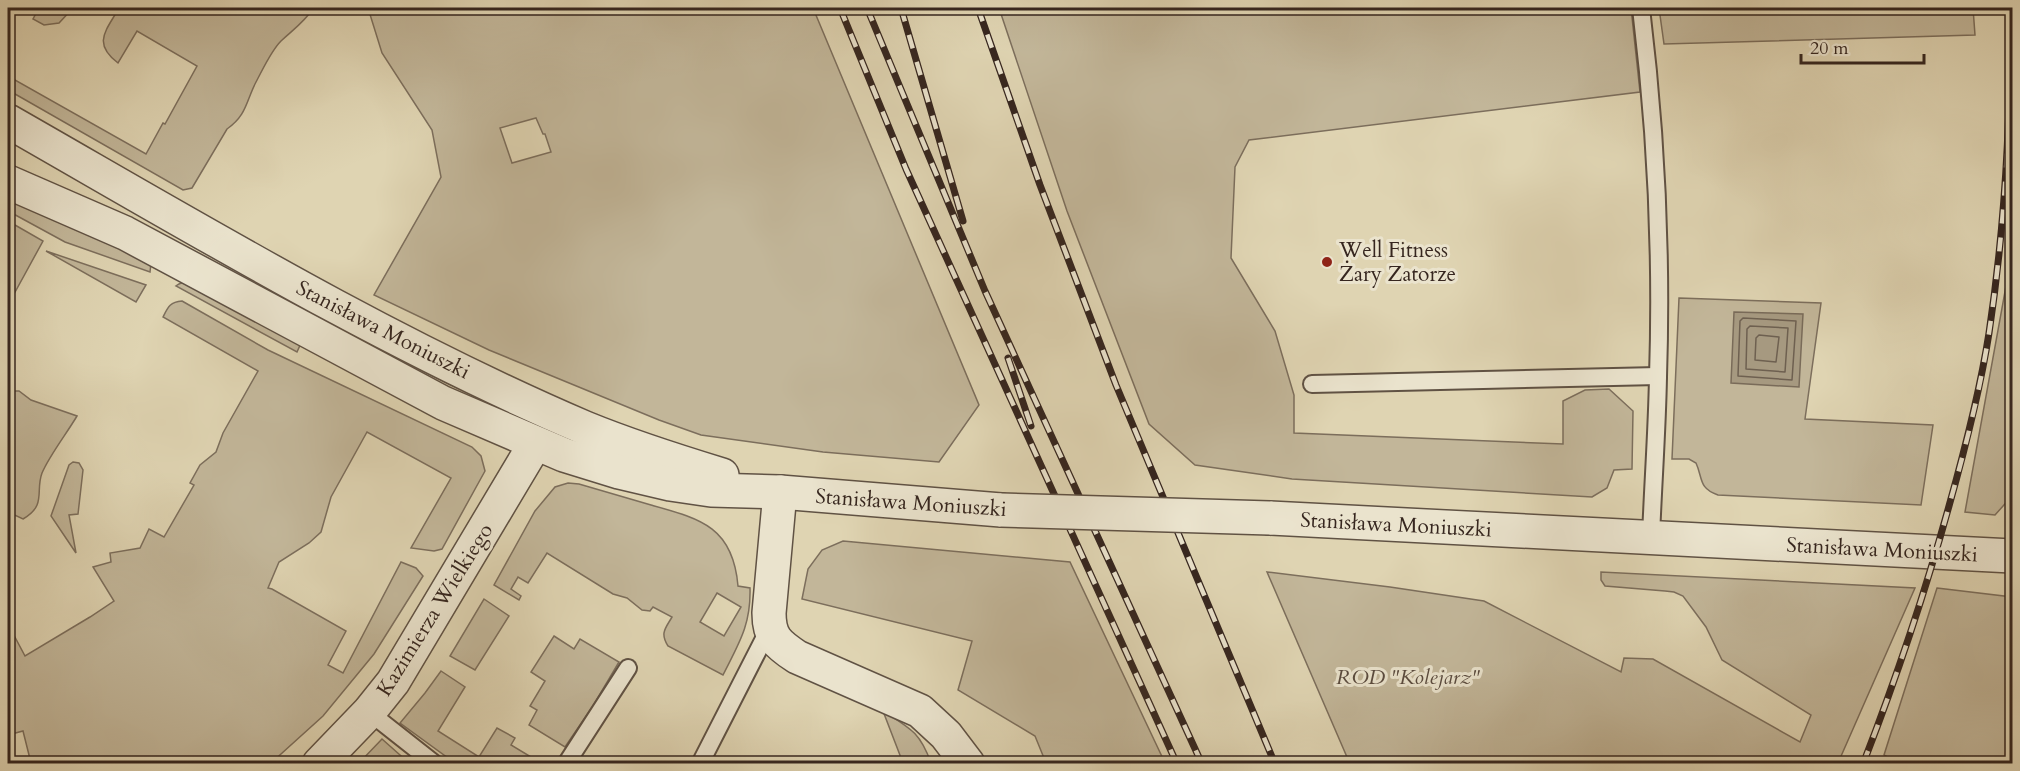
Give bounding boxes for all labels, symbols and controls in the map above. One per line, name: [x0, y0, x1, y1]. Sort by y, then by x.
scale bar: [1801, 27, 1924, 65]
text: 20 m: [1810, 36, 1849, 61]
place label: Well Fitness Żary Zatorze: [1338, 236, 1456, 289]
marker: Well Fitness Żary Zatorze: [1320, 255, 1334, 269]
street label: Stanisława Moniuszki: [291, 274, 475, 386]
street label: Stanisława Moniuszki: [814, 482, 1008, 524]
street label: Stanisława Moniuszki: [1300, 506, 1493, 544]
street label: Kazimierza Wielkiego: [370, 518, 500, 702]
street label: Stanisława Moniuszki: [1786, 531, 1979, 569]
park label: ROD "Kolejarz": [1336, 663, 1481, 692]

